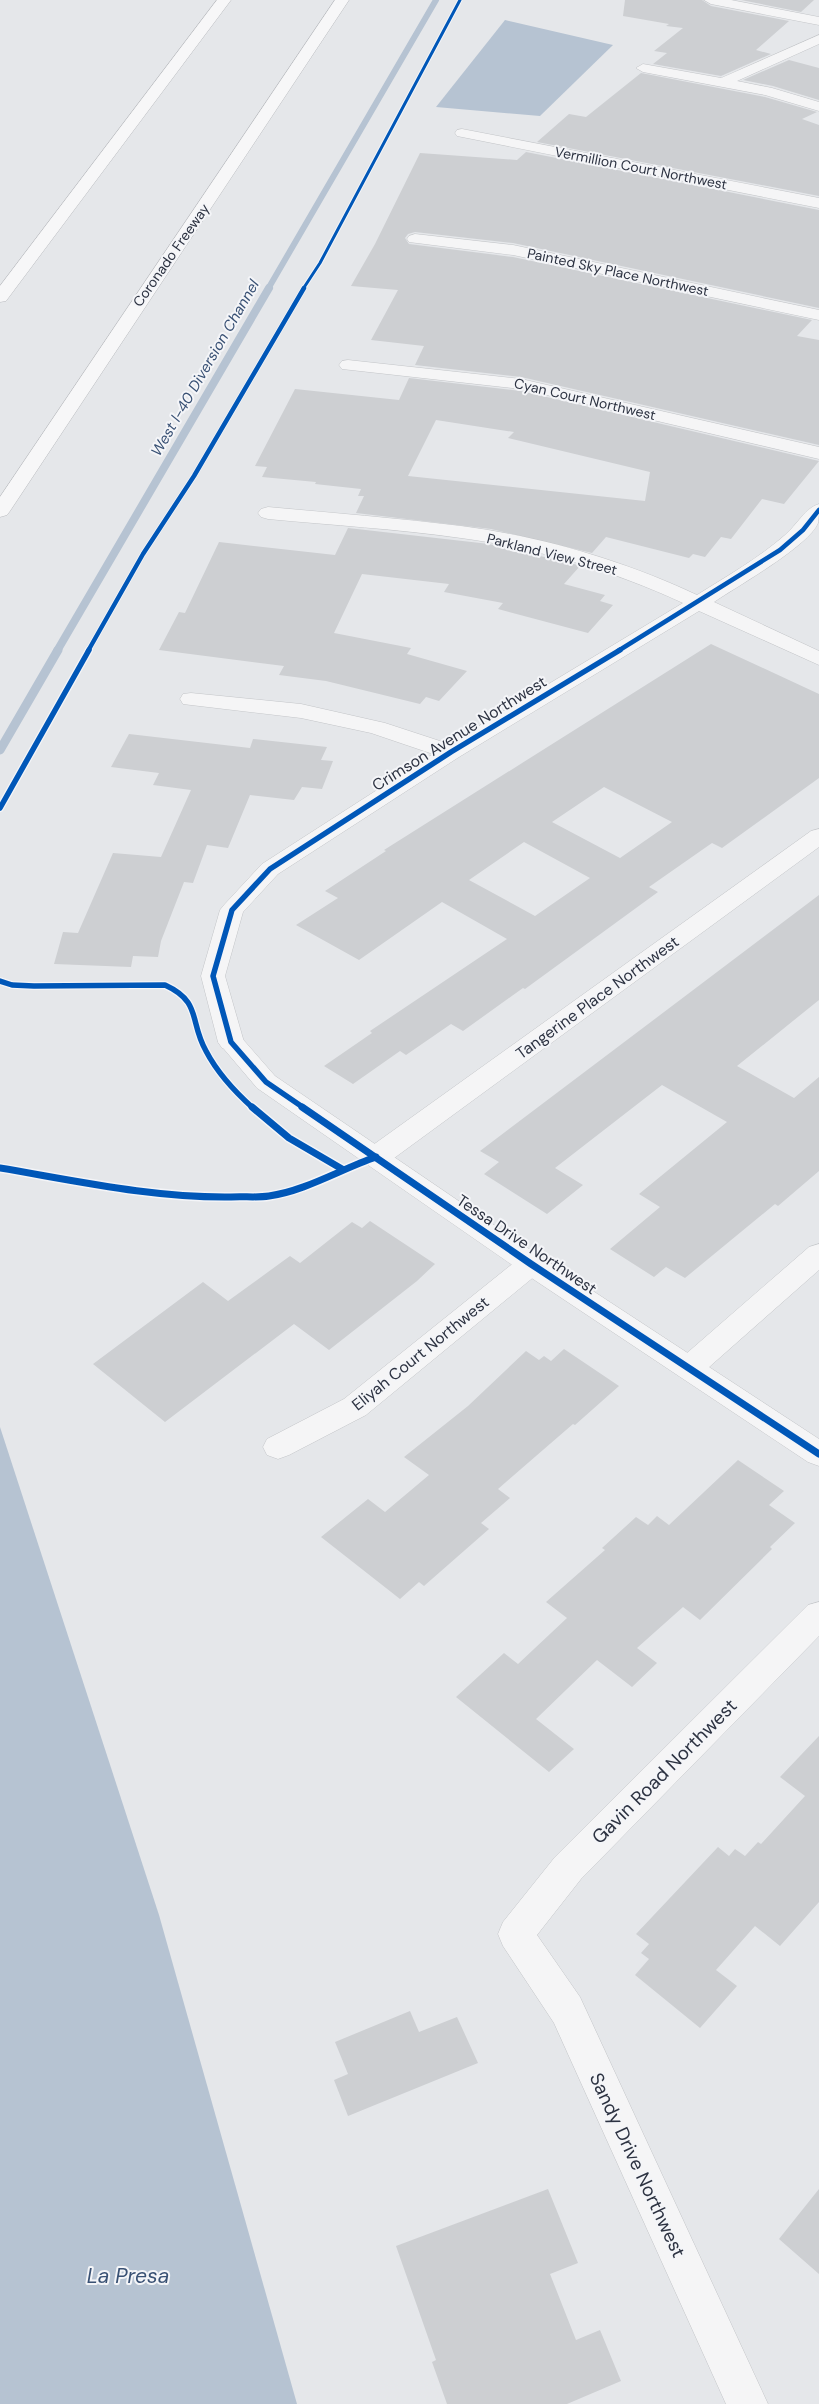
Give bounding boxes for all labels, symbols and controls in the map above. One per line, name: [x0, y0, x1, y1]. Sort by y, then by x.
street label: Vermillion Court Northwest: [553, 142, 729, 194]
street label: Coronado Freeway: [129, 200, 213, 310]
street label: Painted Sky Place Northwest: [526, 244, 710, 300]
water label: West I-40 Diversion Channel: [146, 276, 264, 460]
street label: Cyan Court Northwest: [512, 374, 658, 424]
street label: Parkland View Street: [485, 529, 619, 579]
street label: Crimson Avenue Northwest: [368, 671, 550, 796]
street label: Tangerine Place Northwest: [512, 931, 683, 1064]
street label: Tessa Drive Northwest: [453, 1190, 601, 1299]
street label: Eliyah Court Northwest: [347, 1292, 493, 1415]
street label: Gavin Road Northwest: [586, 1693, 742, 1849]
street label: Sandy Drive Northwest: [584, 2069, 691, 2262]
water label: La Presa: [87, 2262, 169, 2290]

